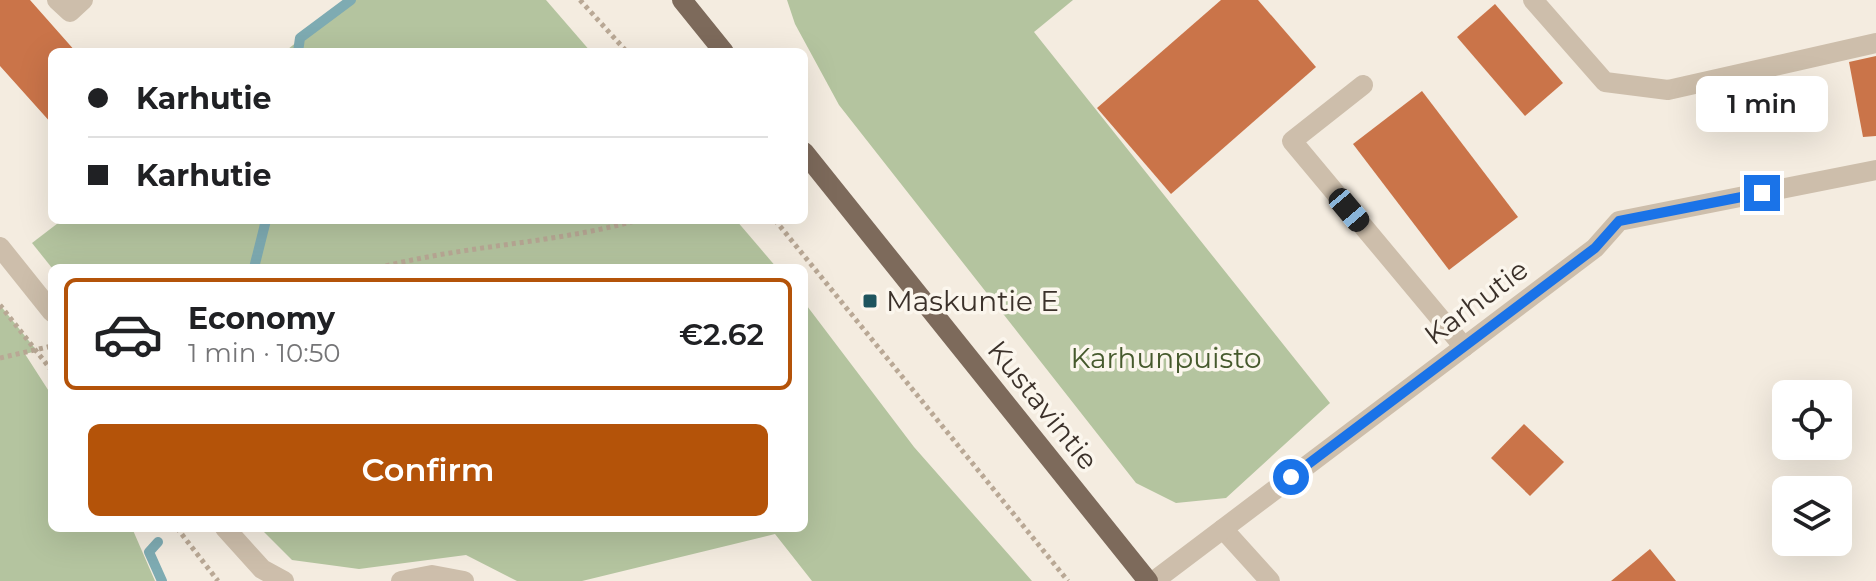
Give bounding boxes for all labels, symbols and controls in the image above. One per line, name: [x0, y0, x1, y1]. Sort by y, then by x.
callout: 1 min: [1696, 77, 1828, 133]
text: Karhutie: [136, 80, 272, 117]
text: 1 min: [1727, 88, 1797, 120]
text: Karhutie: [136, 157, 272, 194]
route end: [1744, 175, 1780, 211]
car: [1324, 184, 1374, 236]
street label: Karhutie: [1418, 252, 1534, 352]
place label: Maskuntie E: [886, 284, 1059, 318]
marker: Maskuntie E: [861, 292, 879, 310]
icon: car: [92, 298, 164, 370]
text: Economy: [188, 300, 335, 337]
text: €2.62: [679, 316, 764, 353]
street label: Kustavintie: [981, 334, 1105, 476]
text: 1 min · 10:50: [188, 337, 341, 369]
park label: Karhunpuisto: [1070, 341, 1262, 375]
map controls: [1772, 380, 1852, 556]
button: locate: [1772, 380, 1852, 460]
button: Confirm: [88, 424, 768, 516]
route start: [1273, 459, 1309, 495]
button: layers: [1772, 476, 1852, 556]

